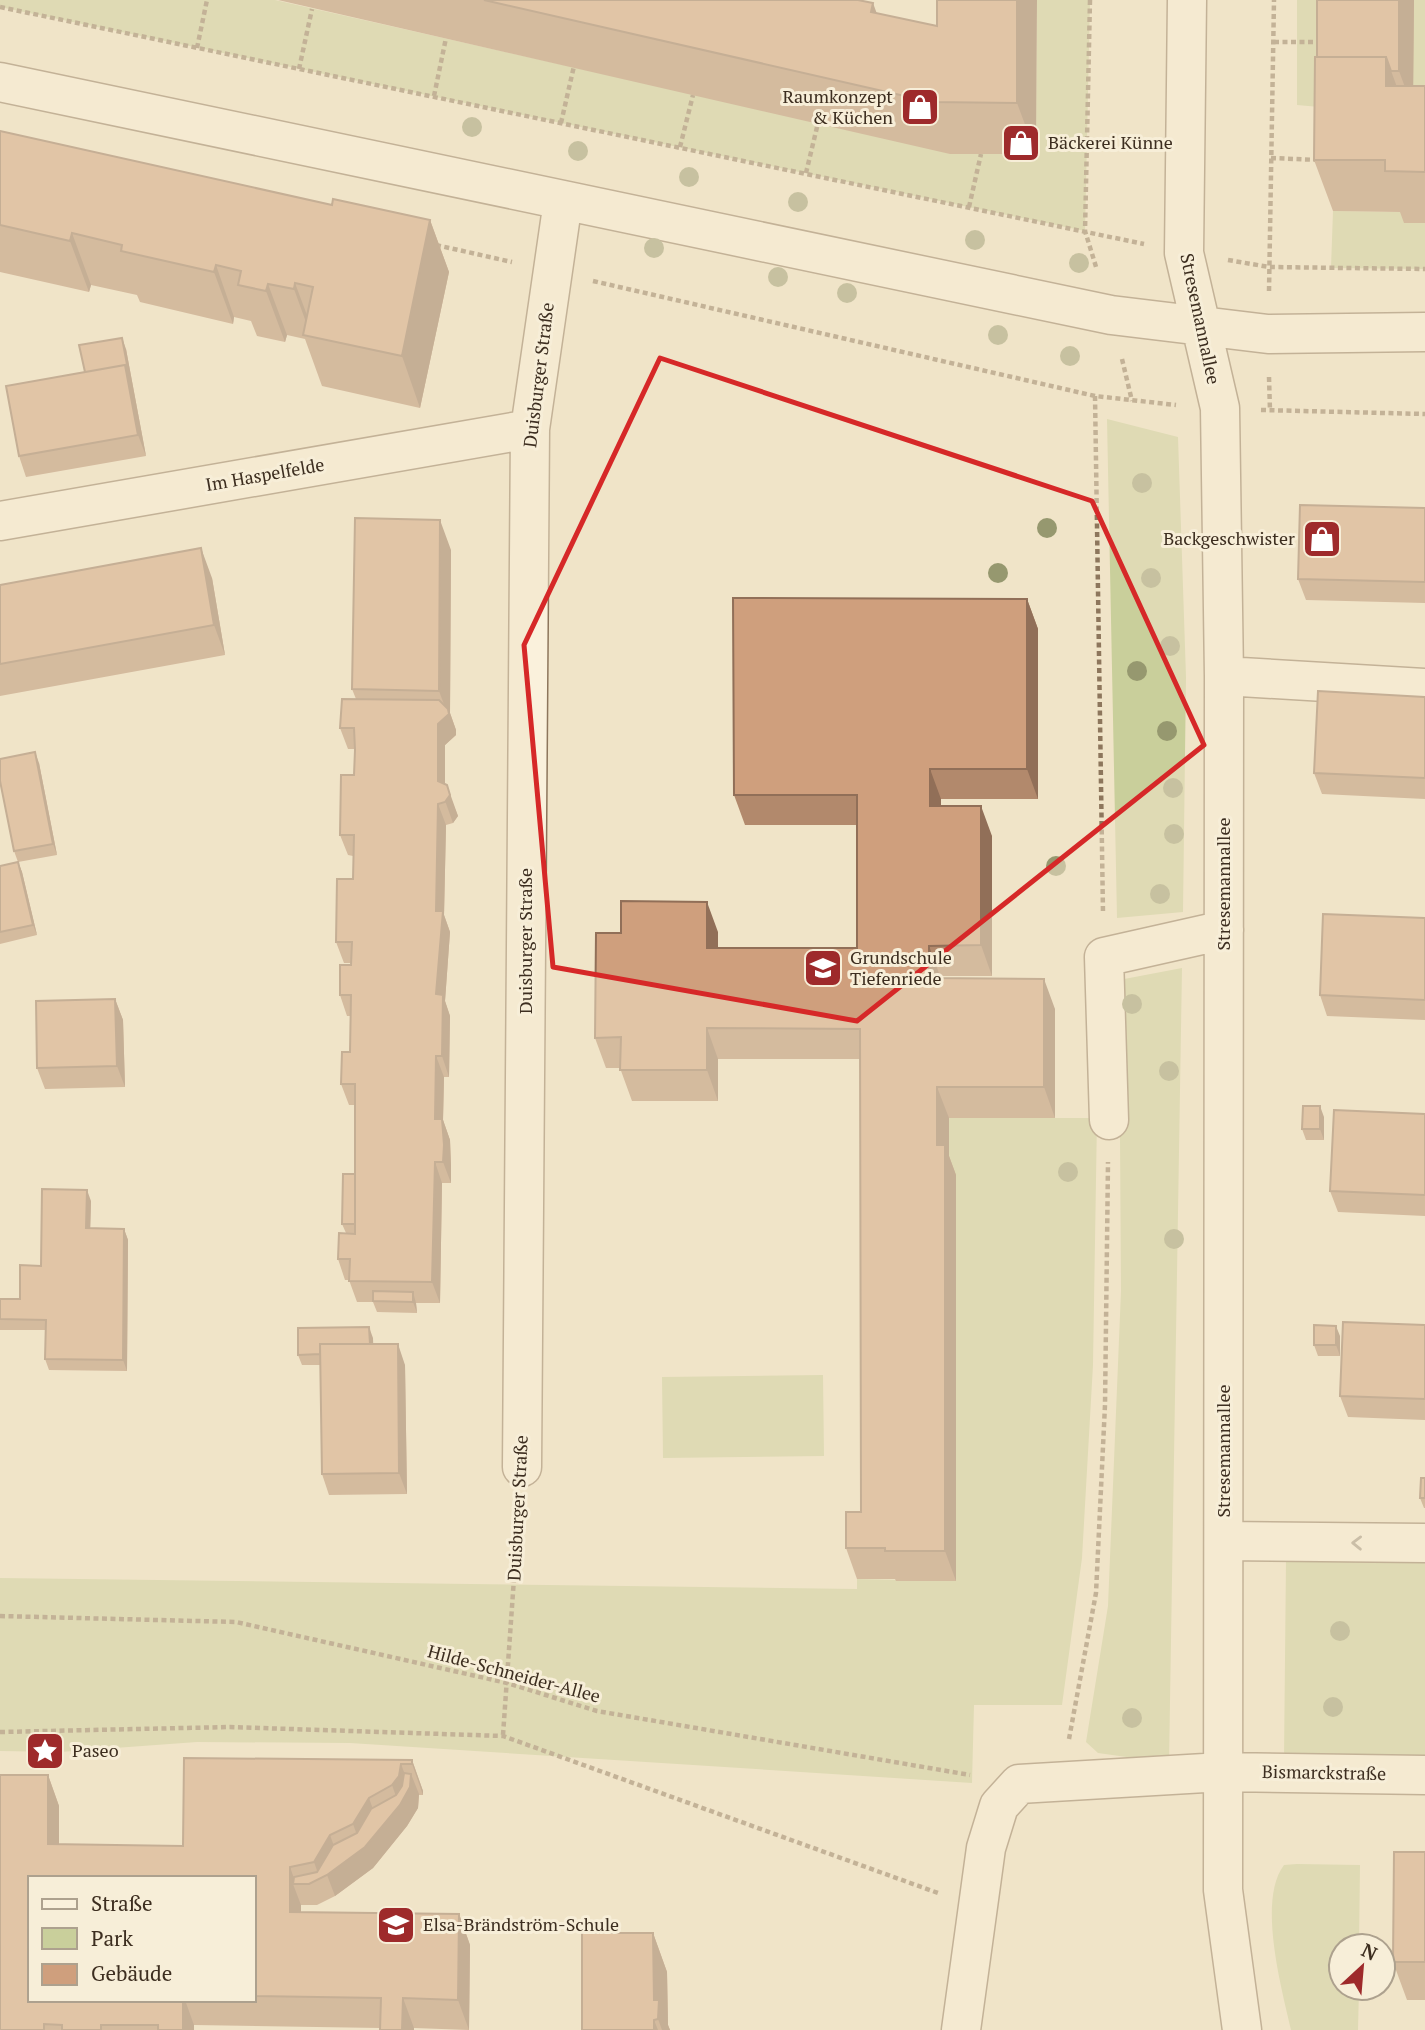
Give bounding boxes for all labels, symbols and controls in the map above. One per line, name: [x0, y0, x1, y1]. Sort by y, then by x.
place label: Raumkonzept & Küchen: [783, 84, 893, 129]
shop icon: Raumkonzept & Küchen: [899, 86, 941, 128]
shop icon: Bäckerei Künne: [1000, 122, 1042, 164]
place label: Bäckerei Künne: [1048, 130, 1173, 154]
street label: Stresemannallee: [1175, 251, 1227, 386]
street label: Duisburger Straße: [517, 301, 559, 449]
street label: Im Haspelfelde: [204, 452, 326, 496]
shop icon: Backgeschwister: [1301, 518, 1343, 560]
place label: Backgeschwister: [1163, 526, 1295, 550]
street label: Stresemannallee: [1211, 817, 1235, 951]
street label: Duisburger Straße: [513, 868, 537, 1014]
place label: Grundschule Tiefenriede: [850, 945, 952, 990]
school or university icon: Grundschule Tiefenriede: [802, 947, 844, 989]
street label: Stresemannallee: [1211, 1384, 1235, 1518]
street label: Duisburger Straße: [501, 1434, 533, 1581]
one-way arrow: [1351, 1535, 1362, 1551]
street label: Hilde-Schneider-Allee: [425, 1638, 603, 1708]
place icon: Paseo: [24, 1730, 66, 1772]
place label: Paseo: [72, 1738, 119, 1762]
street label: Bismarckstraße: [1262, 1759, 1386, 1785]
legend: [28, 1876, 256, 2002]
text: Straße: [91, 1889, 153, 1917]
school or university icon: Elsa-Brändström-Schule: [375, 1904, 417, 1946]
place label: Elsa-Brändström-Schule: [423, 1912, 619, 1936]
text: Park: [91, 1924, 133, 1952]
north arrow: [1327, 1932, 1397, 2002]
text: N: [1358, 1937, 1382, 1966]
text: Gebäude: [91, 1959, 172, 1987]

